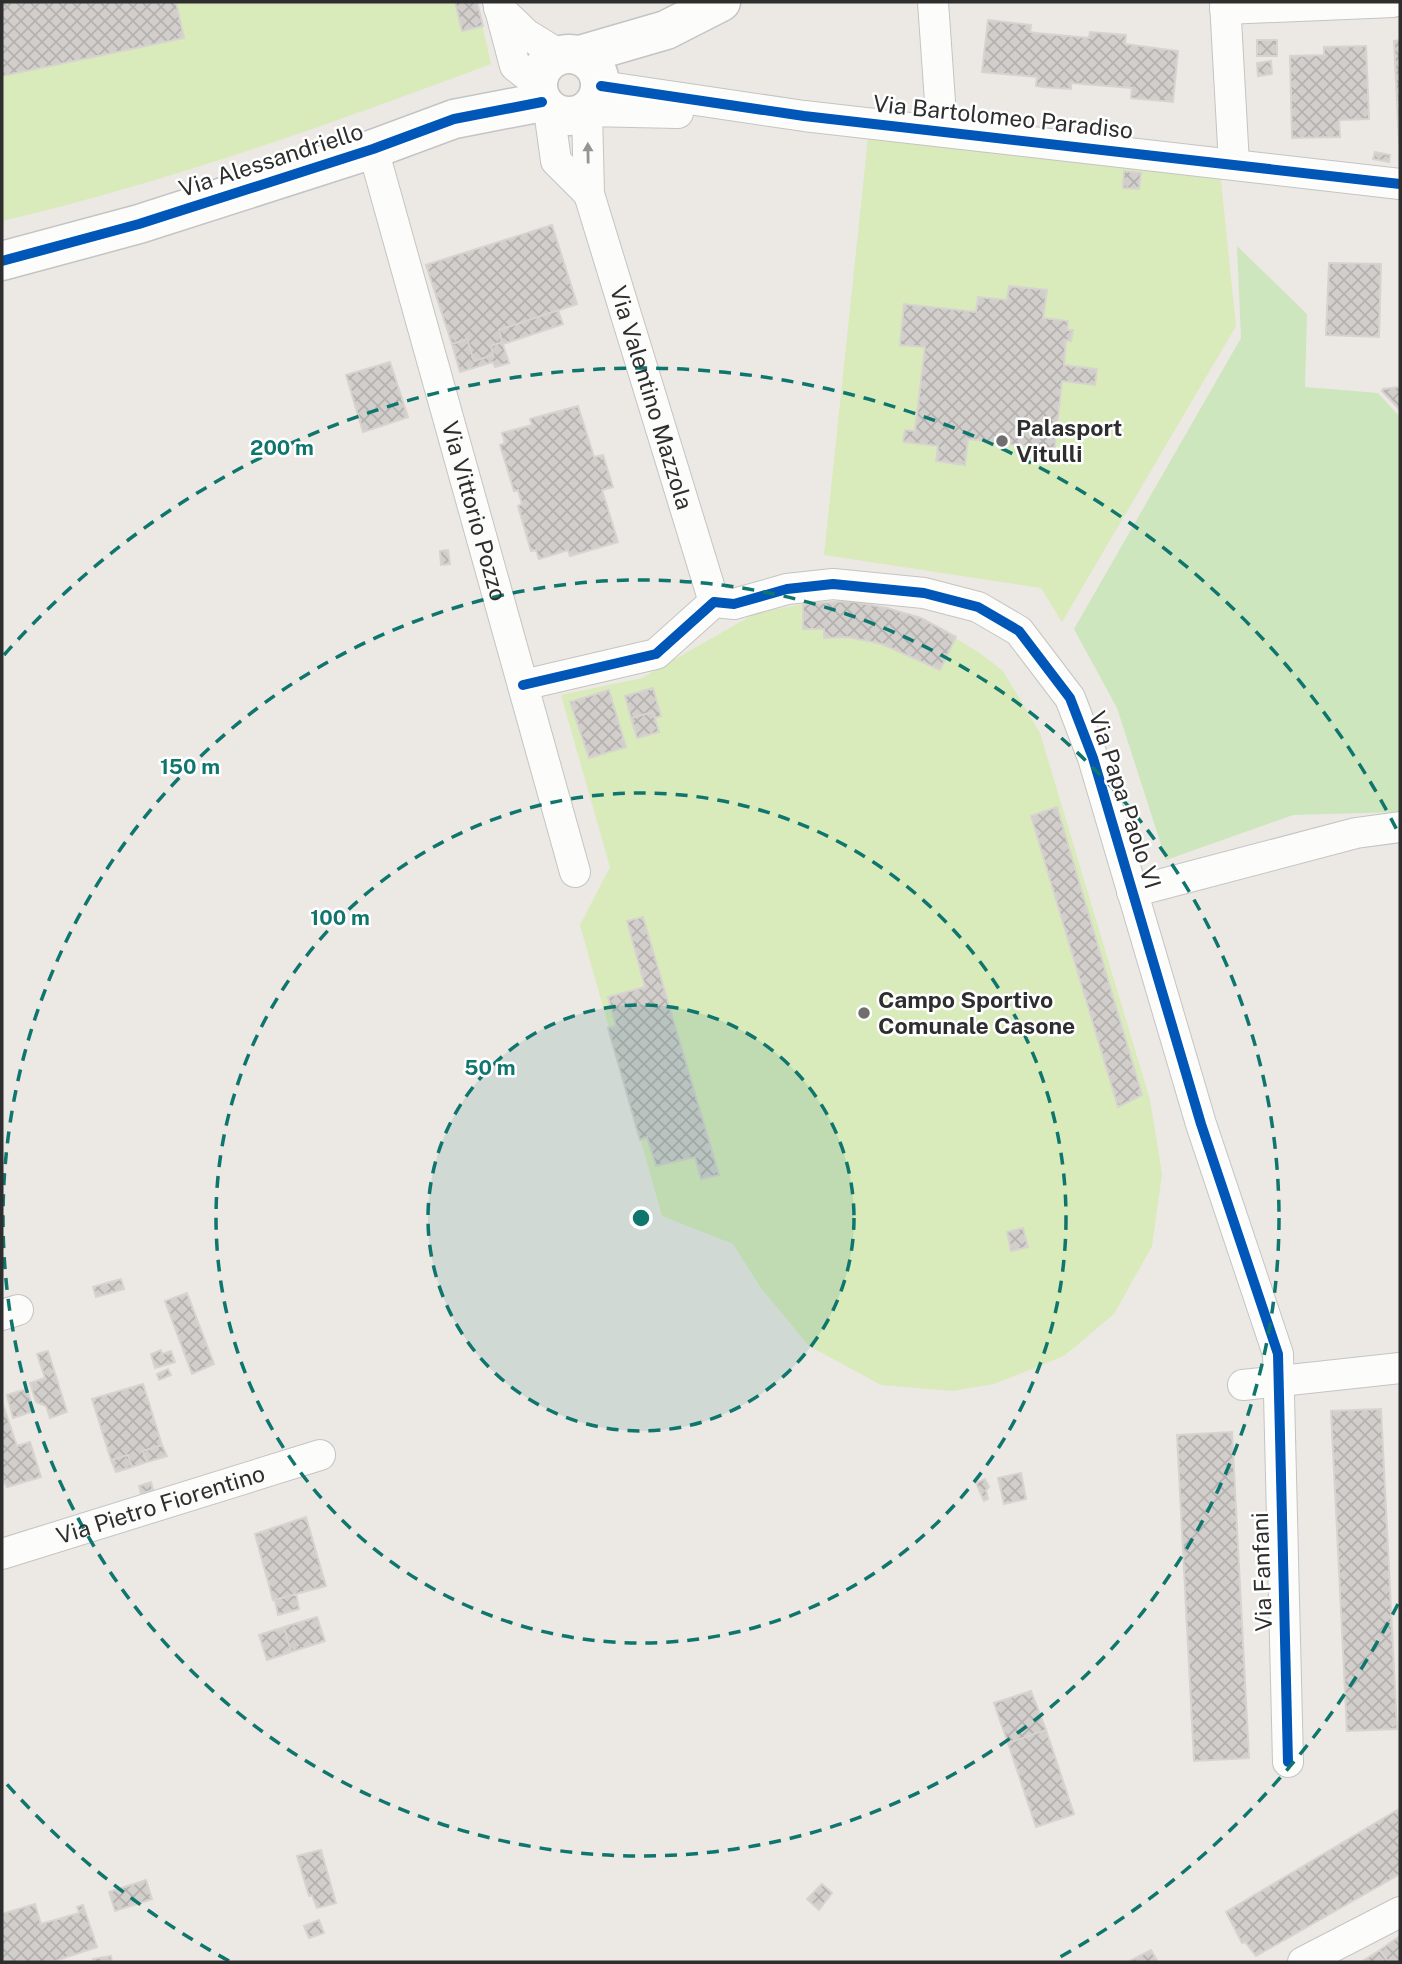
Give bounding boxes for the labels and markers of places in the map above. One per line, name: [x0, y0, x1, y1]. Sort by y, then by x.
place label: Palasport Vitulli: [1016, 414, 1122, 467]
marker: Palasport Vitulli: [994, 433, 1010, 449]
place label: Campo Sportivo Comunale Casone: [878, 986, 1075, 1039]
marker: Campo Sportivo Comunale Casone: [856, 1005, 872, 1021]
centre of rings: [629, 1206, 653, 1230]

